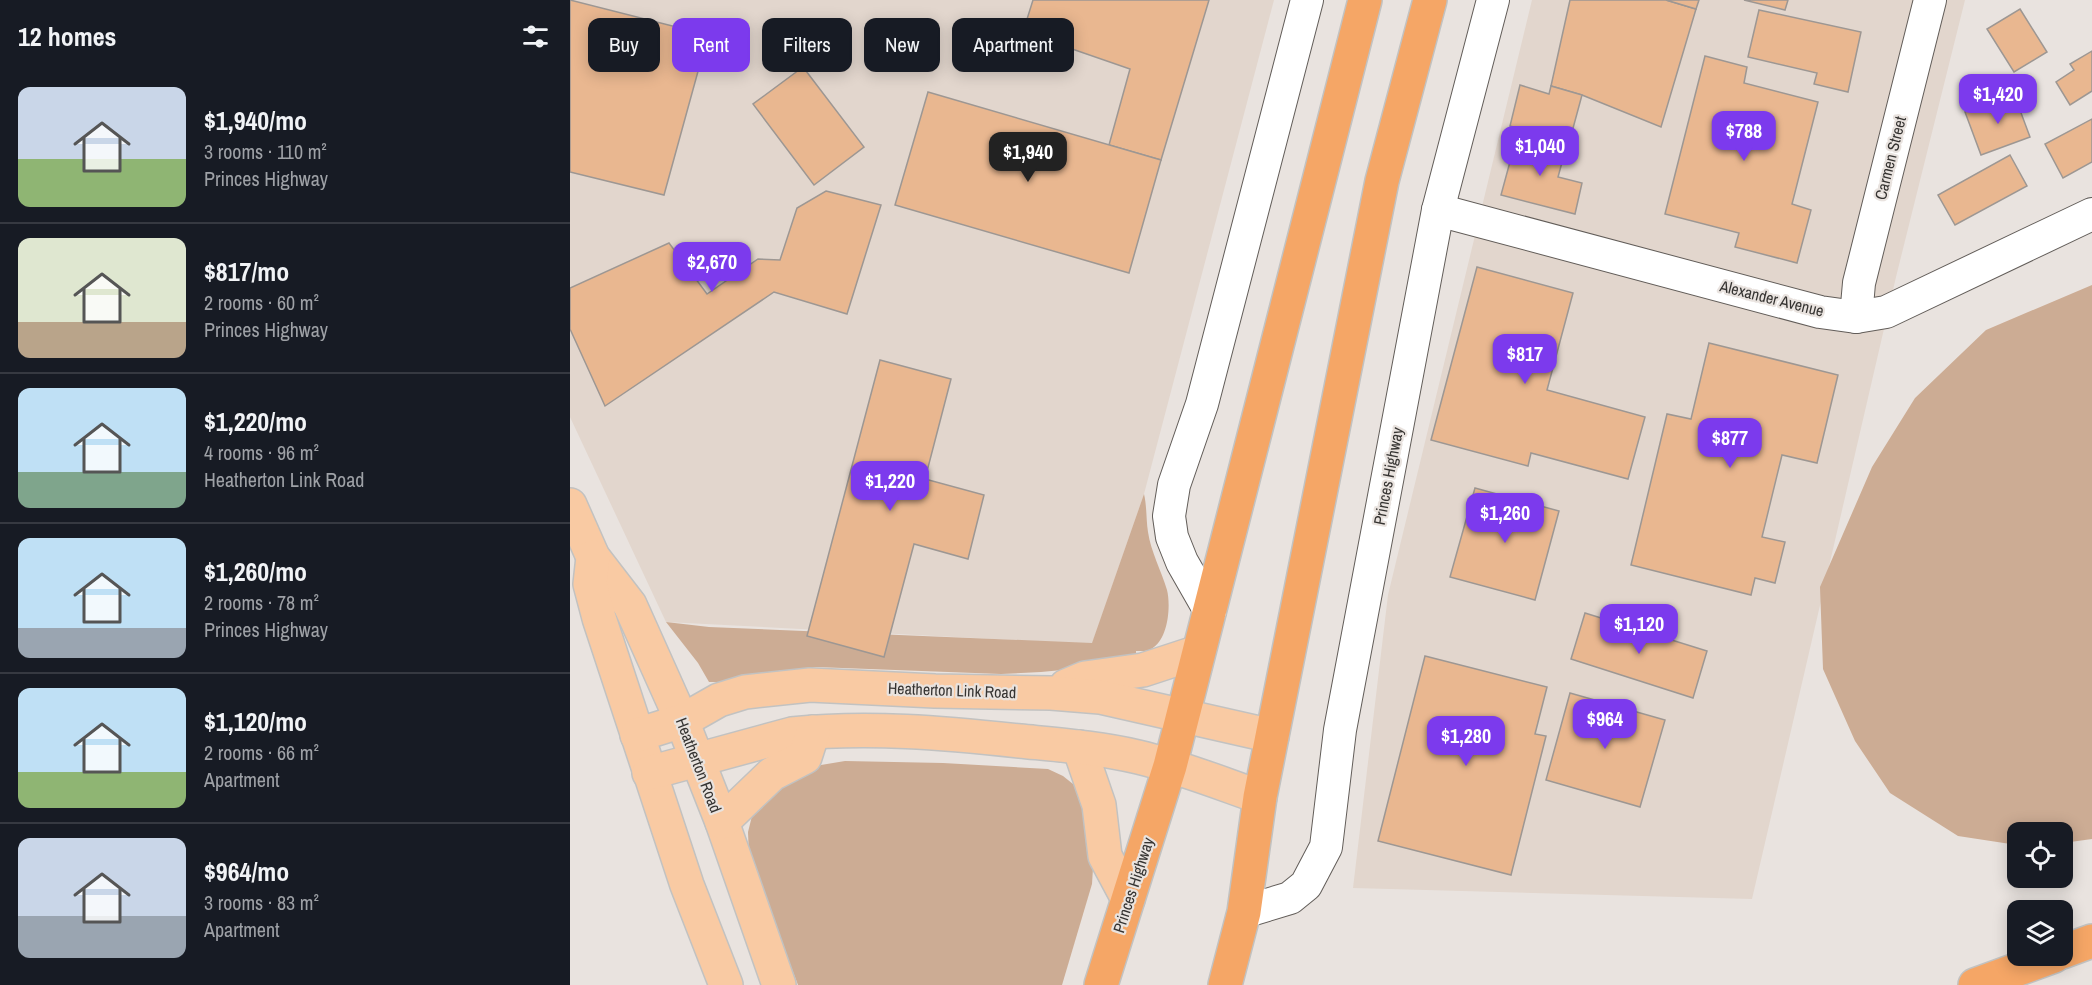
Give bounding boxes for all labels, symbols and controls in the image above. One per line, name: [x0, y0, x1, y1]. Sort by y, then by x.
chip: Buy: [588, 18, 660, 72]
chip: Rent: [672, 18, 750, 72]
chip: Filters: [762, 18, 852, 72]
chip: New: [864, 18, 940, 72]
chip: Apartment: [952, 18, 1074, 72]
text: 12 homes: [18, 19, 116, 54]
icon: filters: [519, 20, 552, 53]
pin: $1,420: [1949, 74, 2047, 125]
text: $1,420: [1973, 80, 2023, 107]
text: $1,940/mo: [204, 103, 307, 138]
icon: home: [66, 111, 138, 183]
pin: $788: [1708, 111, 1780, 162]
street label: Carmen Street: [1869, 114, 1911, 202]
text: $788: [1726, 117, 1762, 144]
pin: $1,040: [1491, 126, 1589, 177]
pin: $1,940: [979, 132, 1077, 183]
text: $1,040: [1515, 132, 1565, 159]
text: 3 rooms · 110 m²: [204, 138, 327, 165]
text: $1,940: [1003, 138, 1053, 165]
text: Princes Highway: [204, 165, 328, 192]
pin: $2,670: [663, 242, 761, 293]
text: $2,670: [687, 248, 737, 275]
text: $817/mo: [204, 254, 289, 289]
icon: home: [66, 262, 138, 334]
street label: Alexander Avenue: [1717, 274, 1826, 322]
text: 2 rooms · 60 m²: [204, 289, 319, 316]
text: Princes Highway: [204, 316, 328, 343]
pin: $817: [1489, 334, 1561, 385]
text: $817: [1507, 340, 1543, 367]
text: $1,220/mo: [204, 404, 307, 439]
icon: home: [66, 412, 138, 484]
pin: $877: [1694, 418, 1766, 469]
text: $877: [1712, 424, 1748, 451]
street label: Princes Highway: [1368, 425, 1408, 527]
text: 4 rooms · 96 m²: [204, 439, 319, 466]
pin: $1,220: [841, 461, 939, 512]
text: Heatherton Link Road: [204, 466, 364, 493]
text: $1,220: [865, 467, 915, 494]
pin: $1,260: [1456, 493, 1554, 544]
text: $1,260: [1480, 499, 1530, 526]
text: $1,260/mo: [204, 554, 307, 589]
icon: home: [66, 562, 138, 634]
text: 2 rooms · 78 m²: [204, 589, 319, 616]
pin: $1,120: [1590, 604, 1688, 655]
text: $1,120: [1614, 610, 1664, 637]
text: Princes Highway: [204, 616, 328, 643]
street label: Heatherton Link Road: [887, 677, 1017, 703]
pin: $964: [1569, 699, 1641, 750]
text: $1,120/mo: [204, 704, 307, 739]
text: $964: [1587, 705, 1623, 732]
icon: home: [66, 712, 138, 784]
street label: Heatherton Road: [671, 714, 727, 816]
pin: $1,280: [1417, 716, 1515, 767]
text: $1,280: [1441, 722, 1491, 749]
text: 2 rooms · 66 m²: [204, 739, 319, 766]
text: Apartment: [204, 766, 280, 793]
map controls: [2007, 822, 2073, 966]
button: locate: [2007, 822, 2073, 888]
street label: Princes Highway: [1107, 834, 1159, 936]
text: $964/mo: [204, 854, 289, 889]
icon: home: [66, 862, 138, 934]
text: 3 rooms · 83 m²: [204, 889, 319, 916]
button: layers: [2007, 900, 2073, 966]
text: Apartment: [204, 916, 280, 943]

